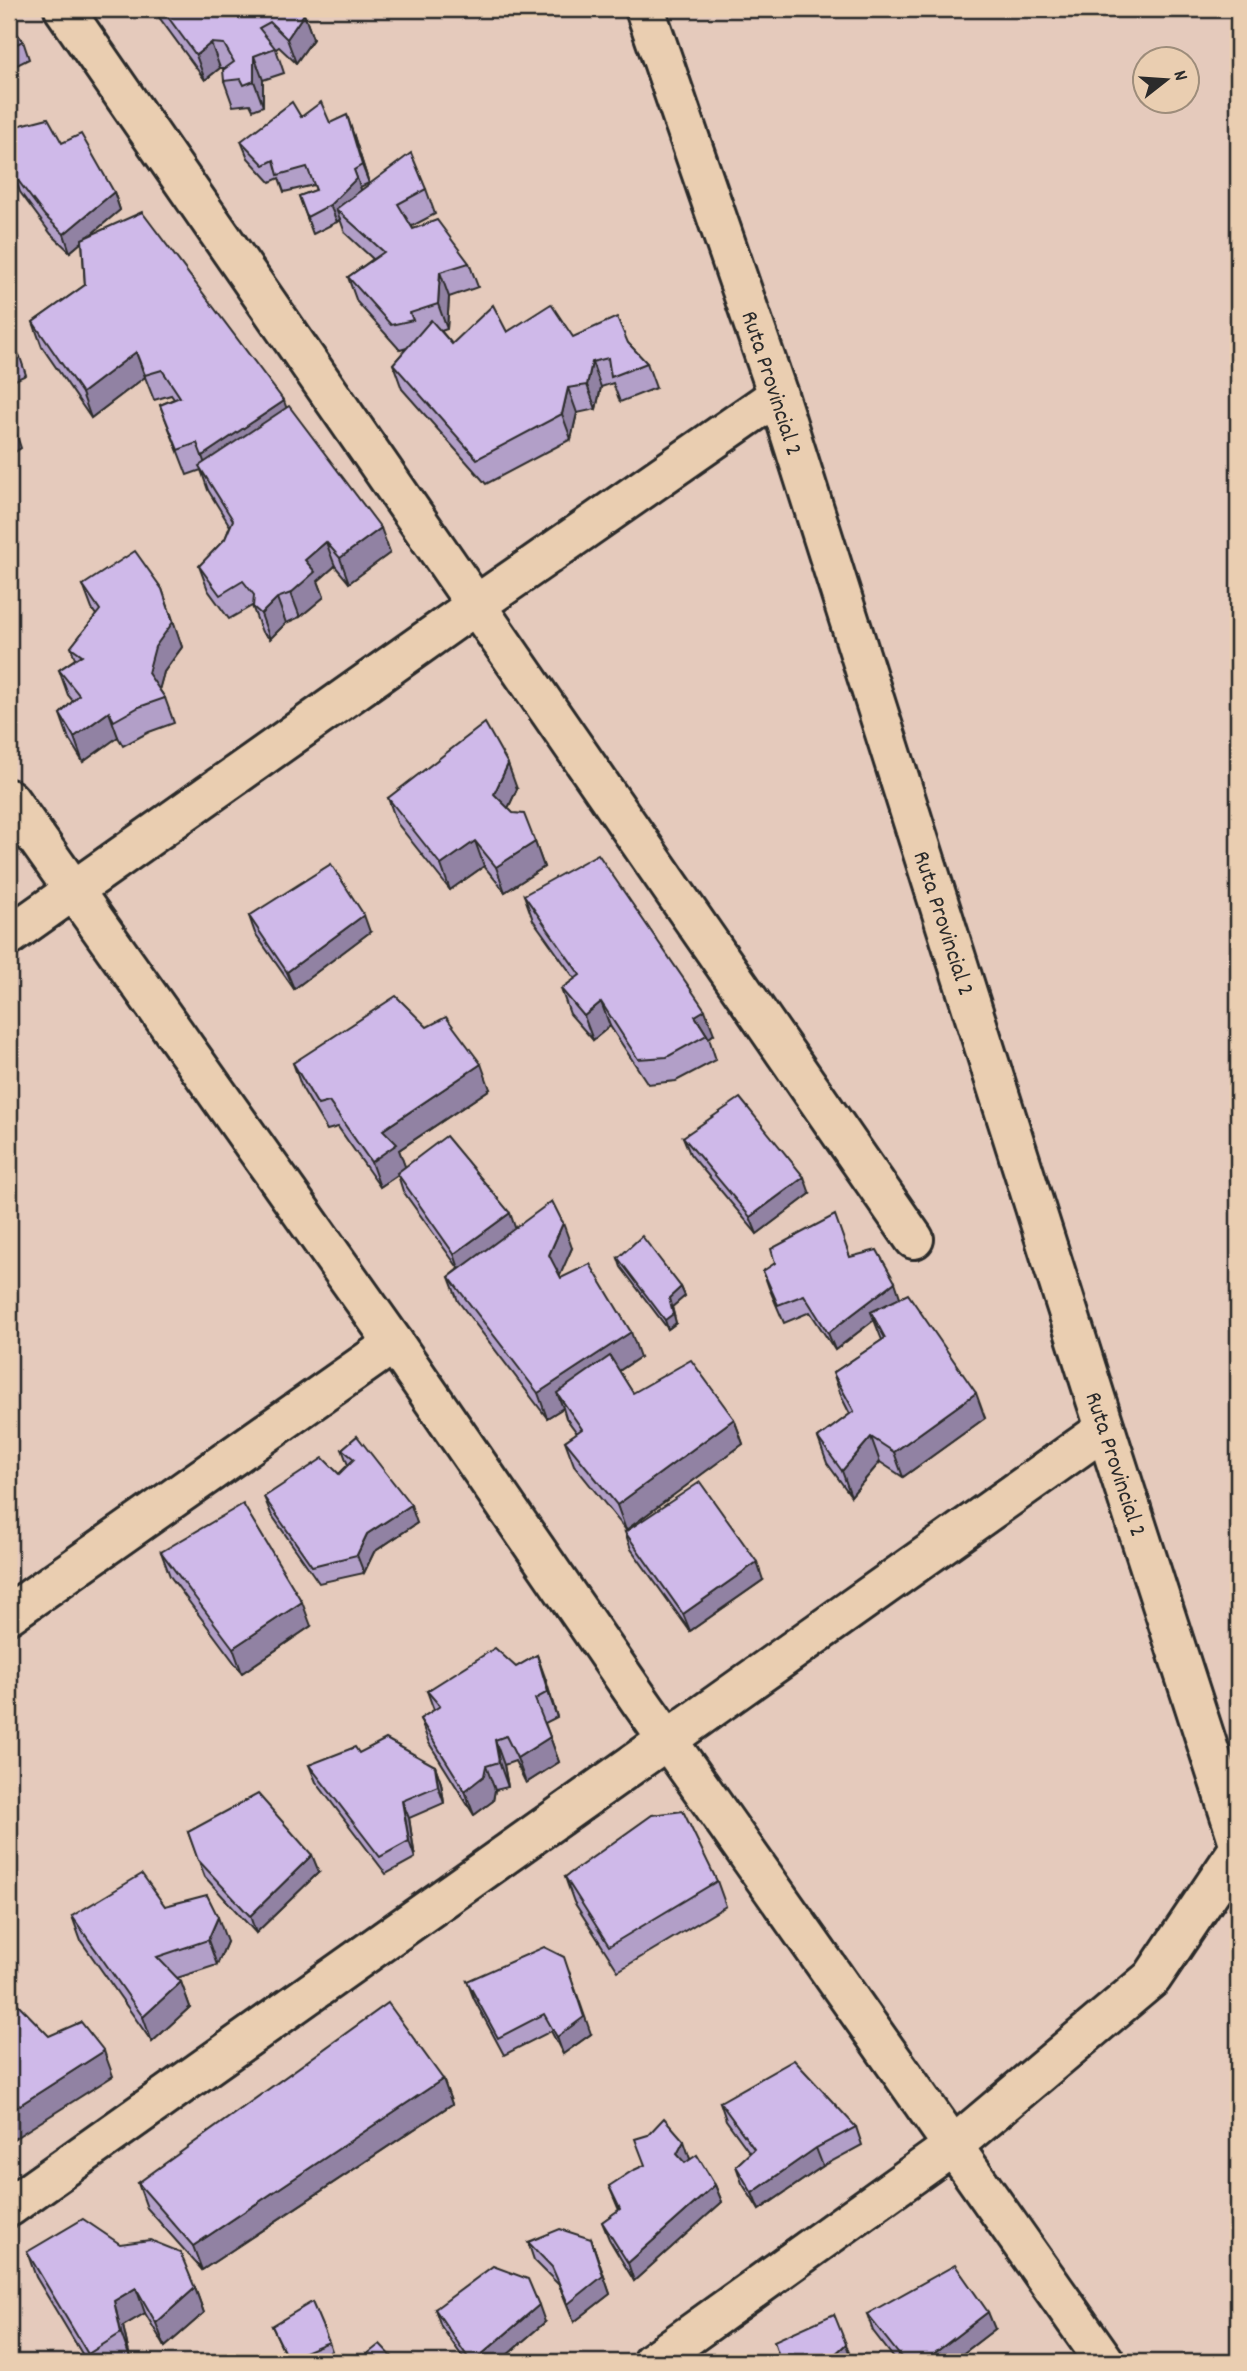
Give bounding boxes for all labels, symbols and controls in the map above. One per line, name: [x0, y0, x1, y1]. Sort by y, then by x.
north arrow: [1132, 46, 1202, 116]
text: N: [1165, 68, 1193, 84]
street label: Ruta Provincial 2: [731, 307, 810, 461]
street label: Ruta Provincial 2: [903, 847, 982, 1001]
street label: Ruta Provincial 2: [1075, 1388, 1154, 1542]

